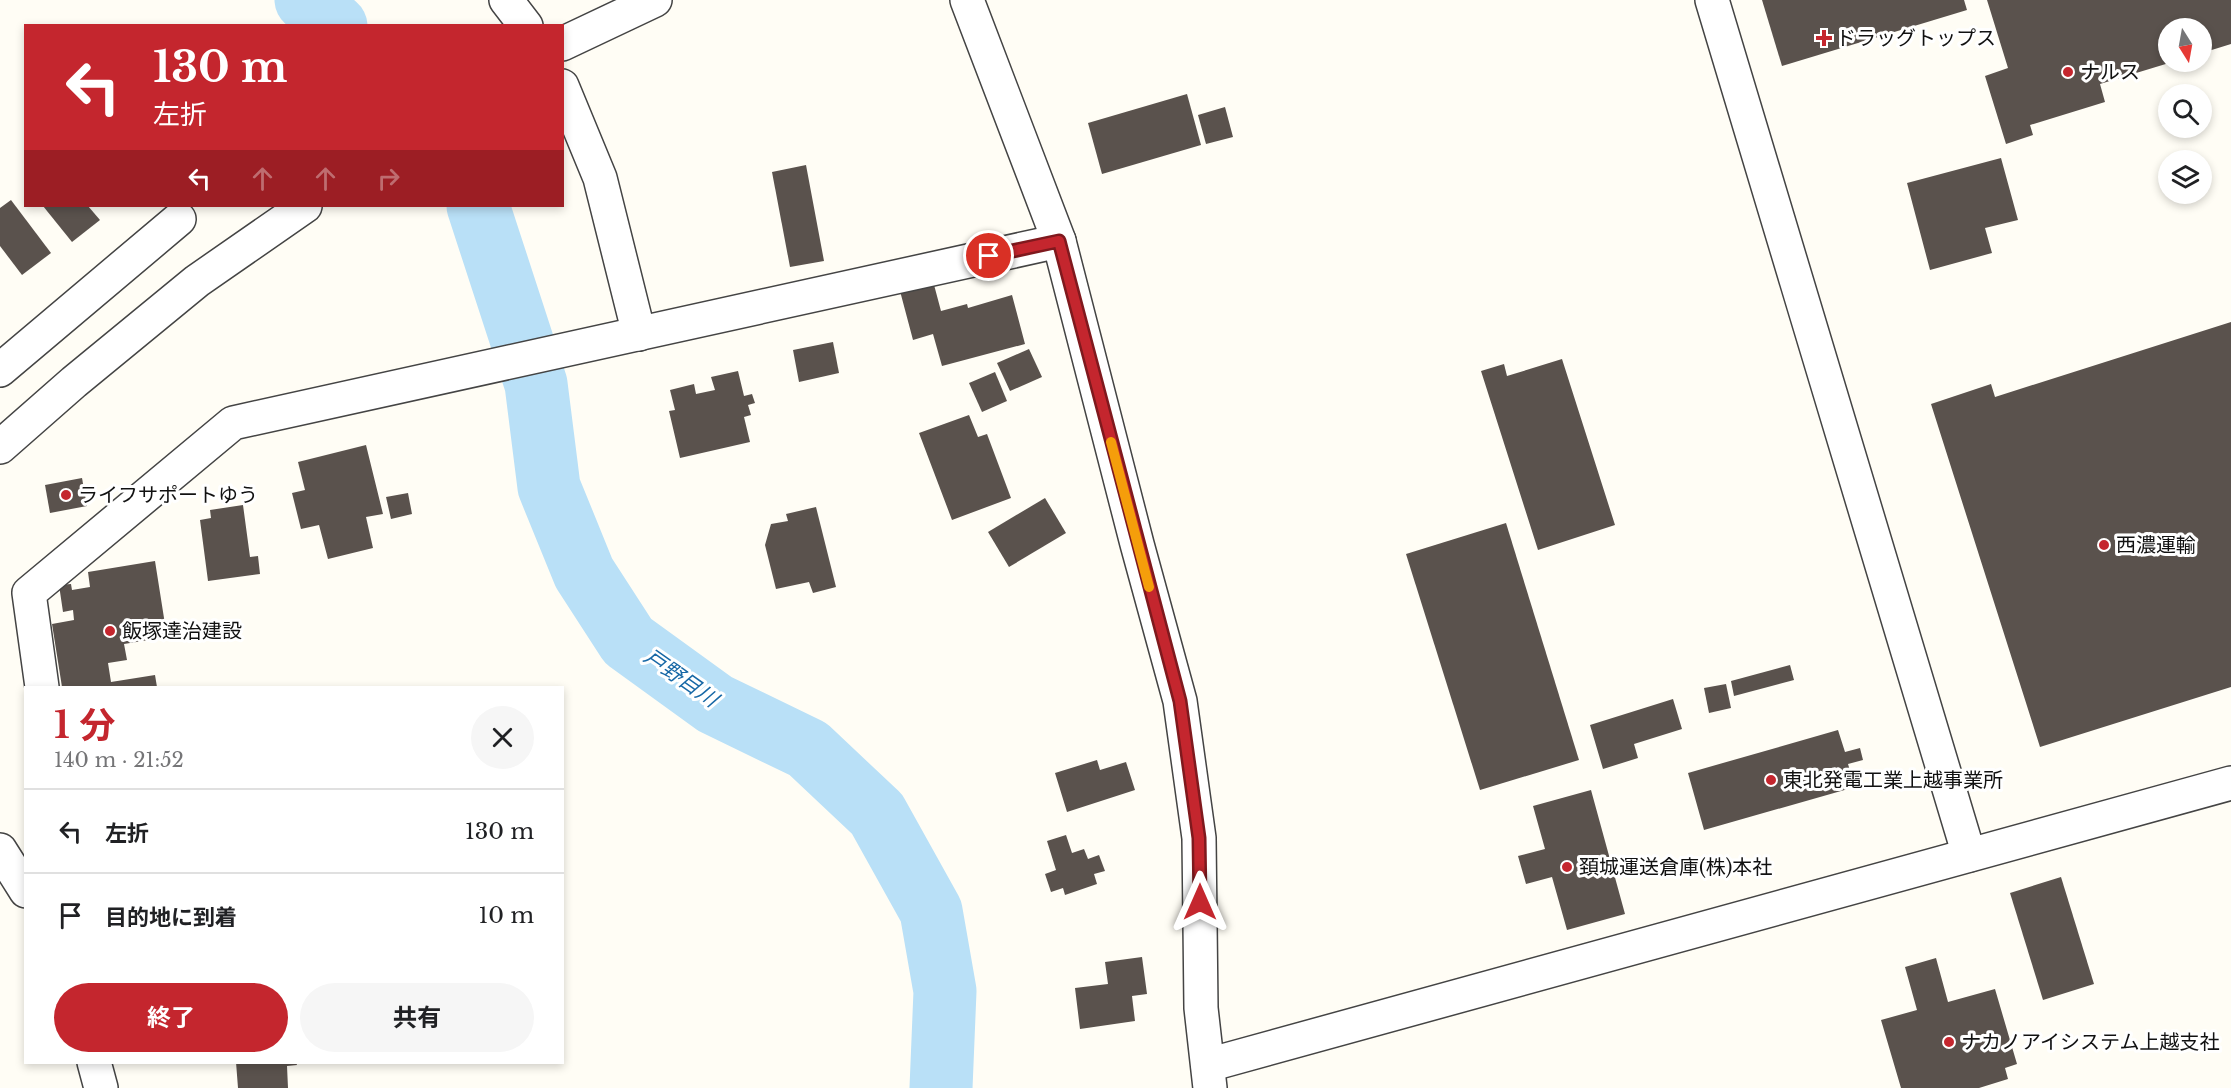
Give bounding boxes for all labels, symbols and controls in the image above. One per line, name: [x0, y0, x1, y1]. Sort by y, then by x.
north arrow: [2158, 18, 2212, 72]
map controls: [2158, 18, 2212, 204]
place label: ドラッグトップス: [1836, 26, 1996, 50]
marker: ドラッグトップス: [1817, 31, 1831, 45]
text: 130 m: [153, 41, 287, 93]
icon: left: [54, 48, 132, 126]
place label: ナルス: [2080, 60, 2140, 84]
marker: ナルス: [2061, 65, 2075, 79]
button: search: [2158, 84, 2212, 138]
text: 左折: [153, 98, 207, 131]
button: layers: [2158, 150, 2212, 204]
icon: left: [183, 162, 216, 195]
icon: ahead: [246, 162, 279, 195]
icon: ahead: [309, 162, 342, 195]
icon: right: [372, 162, 405, 195]
pin: [963, 230, 1014, 281]
icon: arrive: [972, 239, 1005, 272]
place label: ライフサポートゆう: [78, 483, 258, 507]
marker: ライフサポートゆう: [59, 488, 73, 502]
place label: 西濃運輸: [2116, 533, 2196, 557]
marker: 西濃運輸: [2097, 538, 2111, 552]
place label: 飯塚達治建設: [122, 619, 242, 643]
marker: 飯塚達治建設: [103, 624, 117, 638]
water label: 戸野目川: [639, 643, 724, 714]
text: 1 分: [54, 703, 115, 748]
button: close: [471, 706, 534, 769]
text: 140 m · 21:52: [54, 748, 184, 772]
place label: 東北発電工業上越事業所: [1783, 768, 2003, 792]
marker: 東北発電工業上越事業所: [1764, 773, 1778, 787]
icon: left: [54, 815, 87, 848]
text: 130 m: [465, 818, 534, 845]
text: 左折: [105, 820, 149, 847]
place label: 頚城運送倉庫(株)本社: [1579, 855, 1772, 879]
marker: 頚城運送倉庫(株)本社: [1560, 860, 1574, 874]
position arrow: [1168, 870, 1232, 934]
icon: arrive: [54, 899, 87, 932]
text: 10 m: [479, 902, 534, 929]
text: 目的地に到着: [105, 904, 237, 931]
button: 終了: [54, 983, 288, 1052]
button: 共有: [300, 983, 534, 1052]
place label: ナカノアイシステム上越支社: [1961, 1030, 2219, 1054]
marker: ナカノアイシステム上越支社: [1942, 1035, 1956, 1049]

